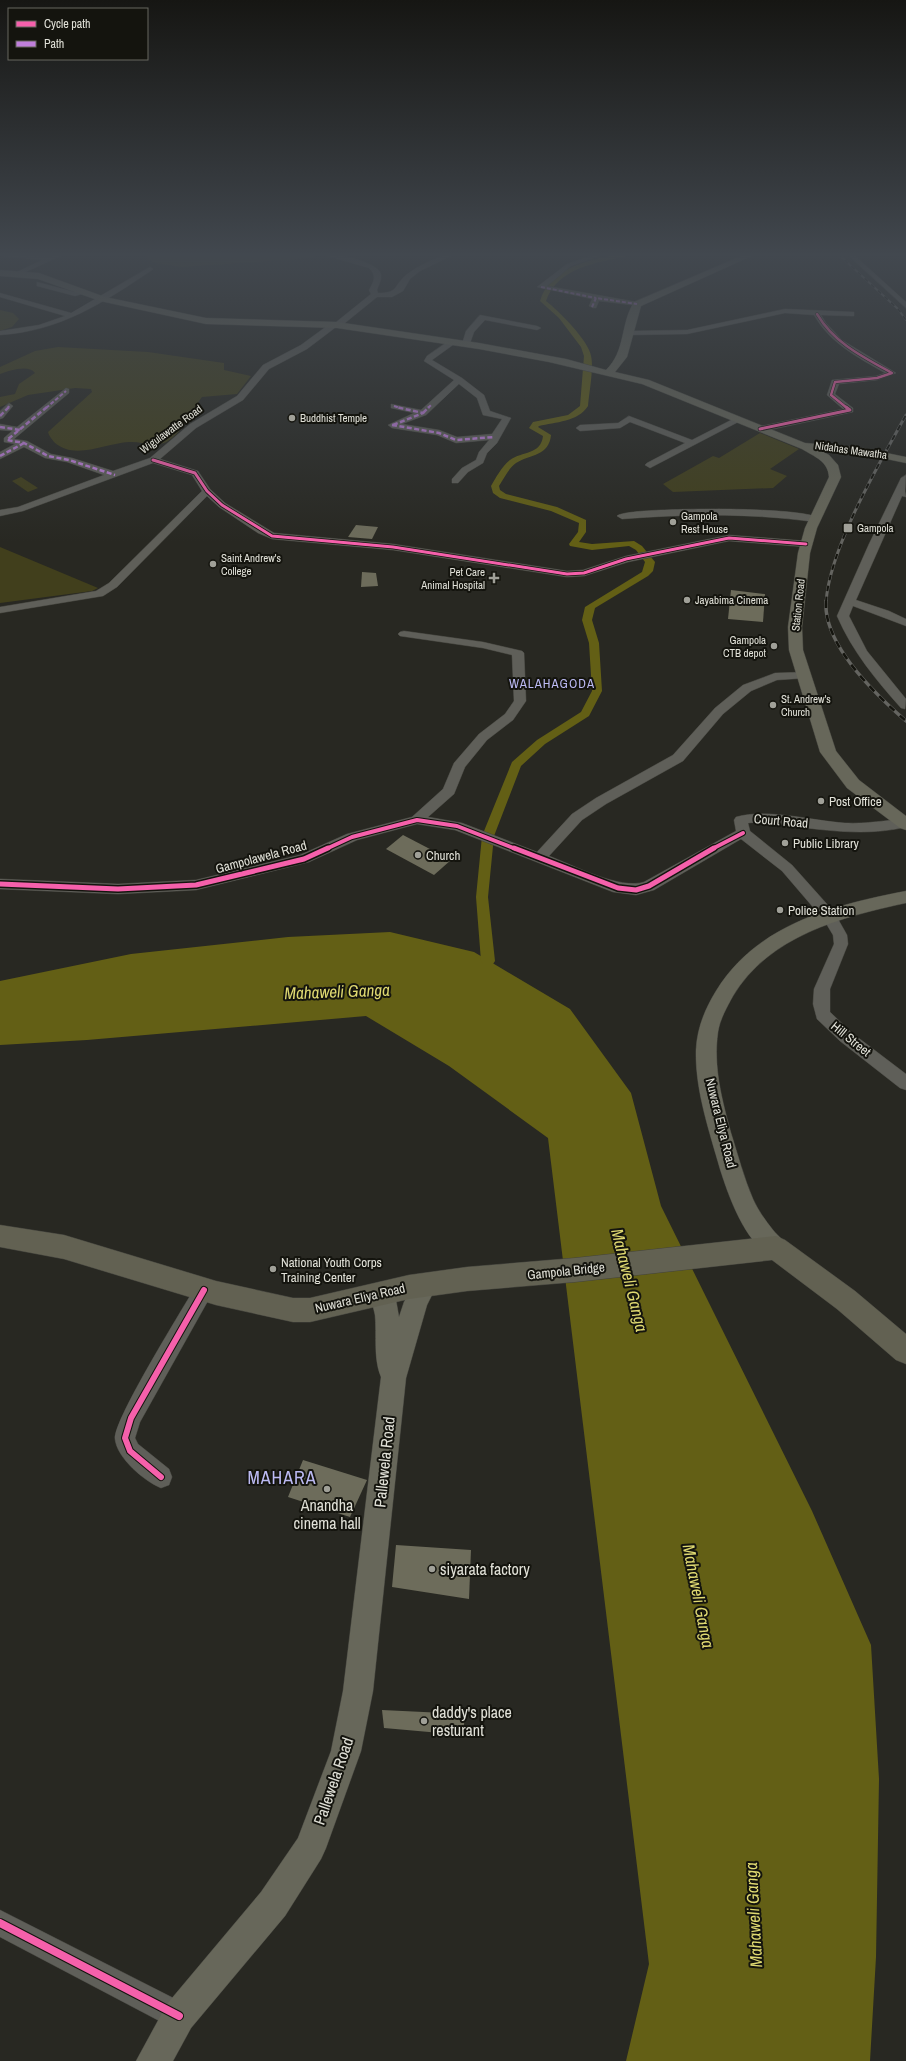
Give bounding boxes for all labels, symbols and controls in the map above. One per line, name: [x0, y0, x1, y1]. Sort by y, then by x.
legend: [8, 8, 148, 60]
text: Cycle path: [44, 16, 91, 32]
text: Path: [44, 36, 64, 52]
street label: Wigulawatte Road: [137, 402, 205, 456]
place label: Buddhist Temple: [300, 411, 367, 425]
marker: Buddhist Temple: [287, 413, 297, 423]
street label: Nidahas Mawatha: [814, 438, 888, 462]
place label: Gampola Rest House: [681, 509, 728, 536]
marker: Gampola Rest House: [668, 517, 678, 527]
place label: Gampola: [857, 521, 894, 535]
marker: Gampola: [842, 522, 854, 534]
place label: Saint Andrew's College: [221, 551, 281, 578]
marker: Saint Andrew's College: [208, 559, 218, 569]
place label: Pet Care Animal Hospital: [420, 565, 485, 592]
marker: Pet Care Animal Hospital: [488, 572, 500, 584]
street label: Station Road: [788, 578, 808, 632]
place label: Jayabima Cinema: [695, 593, 768, 607]
marker: Jayabima Cinema: [682, 595, 692, 605]
place label: Gampola CTB depot: [723, 633, 766, 660]
marker: Gampola CTB depot: [769, 641, 779, 651]
district label: WALAHAGODA: [509, 675, 595, 692]
place label: St. Andrew's Church: [781, 692, 831, 719]
marker: St. Andrew's Church: [768, 700, 778, 710]
place label: Post Office: [829, 793, 882, 810]
marker: Post Office: [816, 796, 826, 806]
street label: Court Road: [753, 810, 809, 832]
place label: Public Library: [793, 835, 859, 852]
street label: Gampolawela Road: [214, 837, 308, 877]
marker: Public Library: [780, 838, 790, 848]
place label: Church: [426, 847, 460, 864]
marker: Church: [413, 850, 423, 860]
place label: Police Station: [788, 902, 854, 919]
marker: Police Station: [775, 905, 785, 915]
water label: Mahaweli Ganga: [284, 978, 390, 1004]
street label: Hill Street: [827, 1018, 875, 1060]
street label: Nuwara Eliya Road: [702, 1076, 740, 1170]
water label: Mahaweli Ganga: [606, 1226, 654, 1334]
place label: National Youth Corps Training Center: [281, 1254, 382, 1286]
street label: Gampola Bridge: [527, 1258, 606, 1284]
marker: National Youth Corps Training Center: [268, 1264, 278, 1274]
street label: Nuwara Eliya Road: [313, 1279, 407, 1317]
street label: Pallewela Road: [368, 1416, 400, 1508]
district label: MAHARA: [247, 1465, 317, 1490]
marker: Anandha cinema hall: [322, 1484, 332, 1494]
place label: Anandha cinema hall: [293, 1494, 361, 1534]
water label: Mahaweli Ganga: [678, 1542, 720, 1650]
place label: siyarata factory: [440, 1558, 530, 1580]
marker: siyarata factory: [427, 1564, 437, 1574]
place label: daddy's place resturant: [432, 1701, 512, 1741]
marker: daddy's place resturant: [419, 1716, 429, 1726]
street label: Pallewela Road: [308, 1734, 358, 1828]
water label: Mahaweli Ganga: [739, 1862, 767, 1968]

